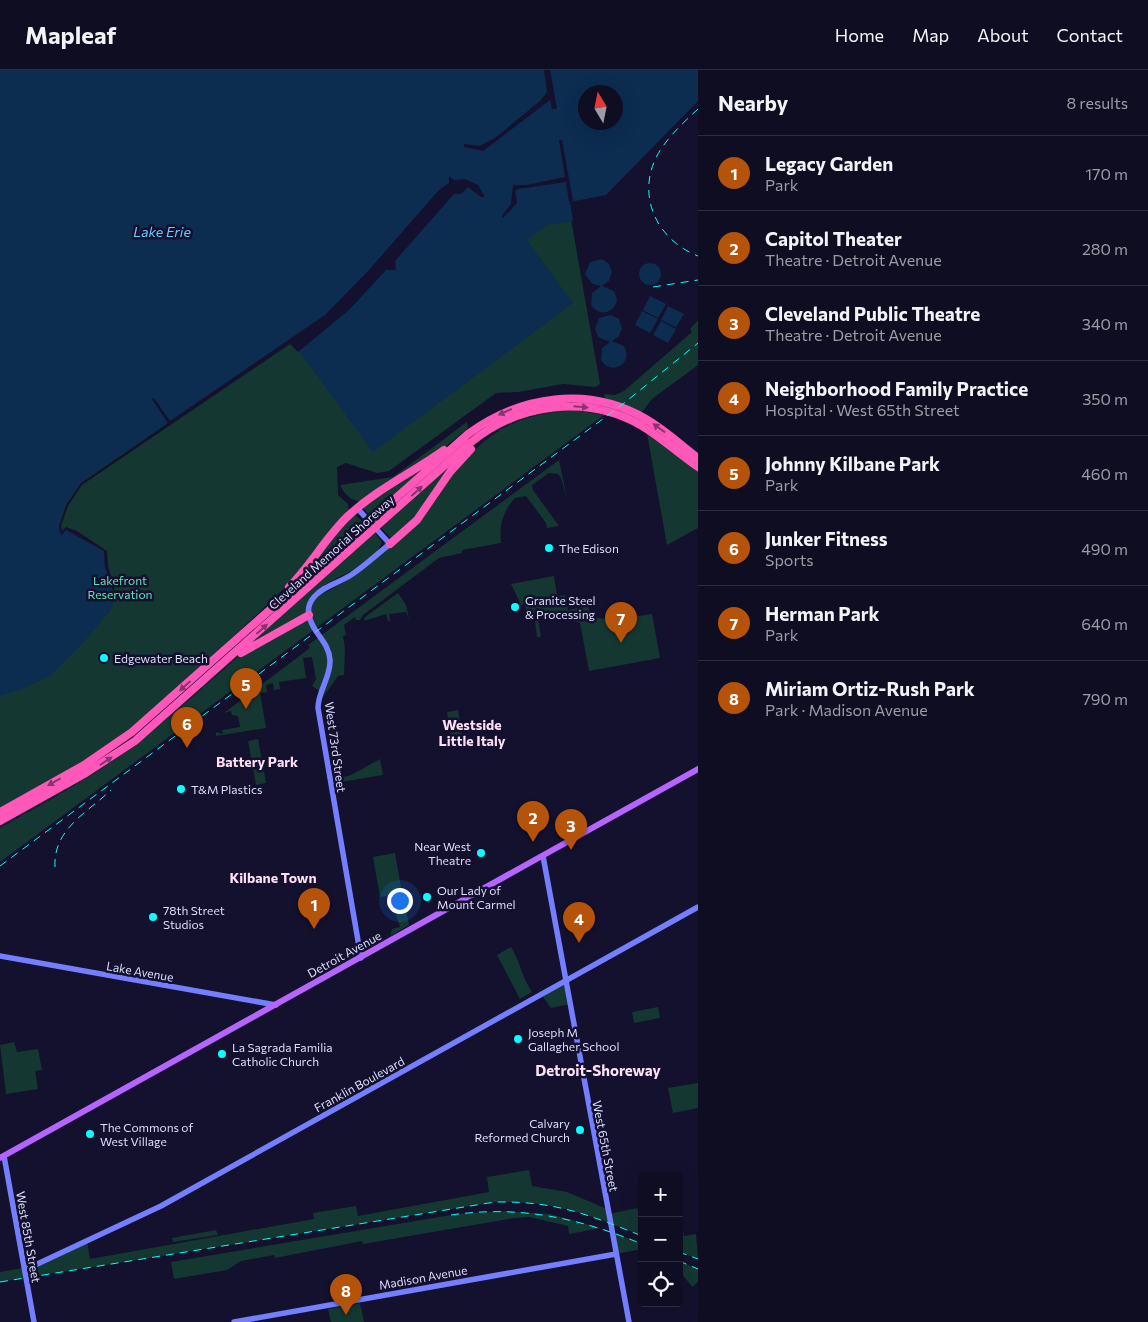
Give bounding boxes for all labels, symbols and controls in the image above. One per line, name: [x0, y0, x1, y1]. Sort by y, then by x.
text: Mapleaf: [25, 20, 116, 49]
text: Home: [835, 24, 884, 46]
text: Map: [912, 24, 949, 46]
text: About: [977, 24, 1029, 46]
text: Contact: [1057, 24, 1123, 46]
north arrow: [578, 85, 623, 130]
text: Nearby: [718, 90, 788, 115]
text: 8 results: [1067, 93, 1128, 112]
text: Legacy Garden: [765, 152, 893, 175]
text: 1: [730, 164, 738, 183]
text: 170 m: [1085, 164, 1128, 183]
text: Park: [765, 175, 798, 194]
water label: Lake Erie: [133, 223, 191, 240]
text: Capitol Theater: [765, 227, 902, 250]
text: 2: [729, 239, 739, 258]
text: 280 m: [1082, 239, 1128, 258]
text: Theatre · Detroit Avenue: [765, 250, 942, 269]
text: Cleveland Public Theatre: [765, 302, 980, 325]
text: 3: [729, 314, 739, 333]
text: 340 m: [1082, 314, 1128, 333]
text: Theatre · Detroit Avenue: [765, 325, 942, 344]
text: Neighborhood Family Practice: [765, 377, 1028, 400]
text: 4: [729, 389, 739, 408]
text: 350 m: [1082, 389, 1128, 408]
text: Hospital · West 65th Street: [765, 400, 960, 419]
one-way arrow: [573, 403, 589, 411]
one-way arrow: [498, 408, 512, 416]
one-way arrow: [652, 423, 666, 433]
text: Johnny Kilbane Park: [765, 452, 940, 475]
text: 5: [729, 464, 739, 483]
text: 460 m: [1081, 464, 1128, 483]
text: Park: [765, 475, 798, 494]
one-way arrow: [410, 485, 422, 497]
street label: Cleveland Memorial Shoreway: [265, 492, 397, 612]
text: Junker Fitness: [765, 527, 888, 550]
text: 6: [729, 539, 739, 558]
text: 490 m: [1081, 539, 1128, 558]
place label: The Edison: [559, 541, 619, 555]
marker: The Edison: [543, 542, 555, 554]
text: Sports: [765, 550, 814, 569]
park label: Lakefront Reservation: [88, 573, 152, 601]
place label: Granite Steel & Processing: [525, 593, 596, 621]
marker: Granite Steel & Processing: [509, 601, 521, 613]
pin: 7: [605, 602, 637, 643]
text: Herman Park: [765, 602, 879, 625]
text: 7: [730, 614, 738, 633]
text: 640 m: [1081, 614, 1128, 633]
one-way arrow: [255, 623, 267, 635]
text: Park: [765, 625, 798, 644]
place label: Edgewater Beach: [114, 651, 208, 665]
marker: Edgewater Beach: [98, 652, 110, 664]
pin: 5: [230, 668, 262, 709]
text: Miriam Ortiz-Rush Park: [765, 677, 975, 700]
one-way arrow: [179, 680, 191, 692]
text: 8: [729, 689, 739, 708]
text: 790 m: [1082, 689, 1128, 708]
text: Park · Madison Avenue: [765, 700, 928, 719]
street label: West 73rd Street: [323, 701, 349, 793]
pin: 6: [171, 707, 203, 748]
district label: Westside Little Italy: [439, 716, 506, 749]
district label: Battery Park: [216, 753, 298, 770]
one-way arrow: [100, 756, 113, 766]
one-way arrow: [47, 778, 62, 786]
place label: T&M Plastics: [191, 782, 262, 796]
marker: T&M Plastics: [175, 783, 187, 795]
pin: 2: [517, 801, 549, 842]
pin: 3: [555, 809, 587, 850]
place label: Near West Theatre: [414, 839, 471, 867]
marker: Near West Theatre: [475, 847, 487, 859]
district label: Kilbane Town: [229, 869, 317, 886]
place label: Our Lady of Mount Carmel: [437, 883, 516, 911]
pin: 1: [298, 888, 330, 929]
your location: [387, 888, 413, 914]
marker: Our Lady of Mount Carmel: [421, 891, 433, 903]
pin: 4: [563, 902, 595, 943]
place label: 78th Street Studios: [163, 903, 225, 931]
marker: 78th Street Studios: [147, 911, 159, 923]
street label: Detroit Avenue: [305, 928, 383, 980]
street label: Lake Avenue: [105, 958, 175, 984]
place label: Joseph M Gallagher School: [528, 1025, 619, 1053]
marker: Joseph M Gallagher School: [512, 1033, 524, 1045]
place label: La Sagrada Familia Catholic Church: [232, 1040, 333, 1068]
marker: La Sagrada Familia Catholic Church: [216, 1048, 228, 1060]
street label: Franklin Boulevard: [311, 1053, 407, 1115]
district label: Detroit-Shoreway: [535, 1061, 662, 1079]
street label: West 65th Street: [590, 1099, 622, 1193]
place label: Calvary Reformed Church: [474, 1116, 570, 1144]
place label: The Commons of West Village: [100, 1120, 193, 1148]
marker: Calvary Reformed Church: [574, 1124, 586, 1136]
marker: The Commons of West Village: [84, 1128, 96, 1140]
map controls: [638, 1172, 683, 1307]
button: +: [638, 1172, 683, 1217]
street label: West 85th Street: [14, 1190, 44, 1284]
button: −: [638, 1217, 683, 1262]
street label: Madison Avenue: [378, 1262, 468, 1292]
button: locate: [638, 1262, 683, 1307]
pin: 8: [330, 1274, 362, 1315]

